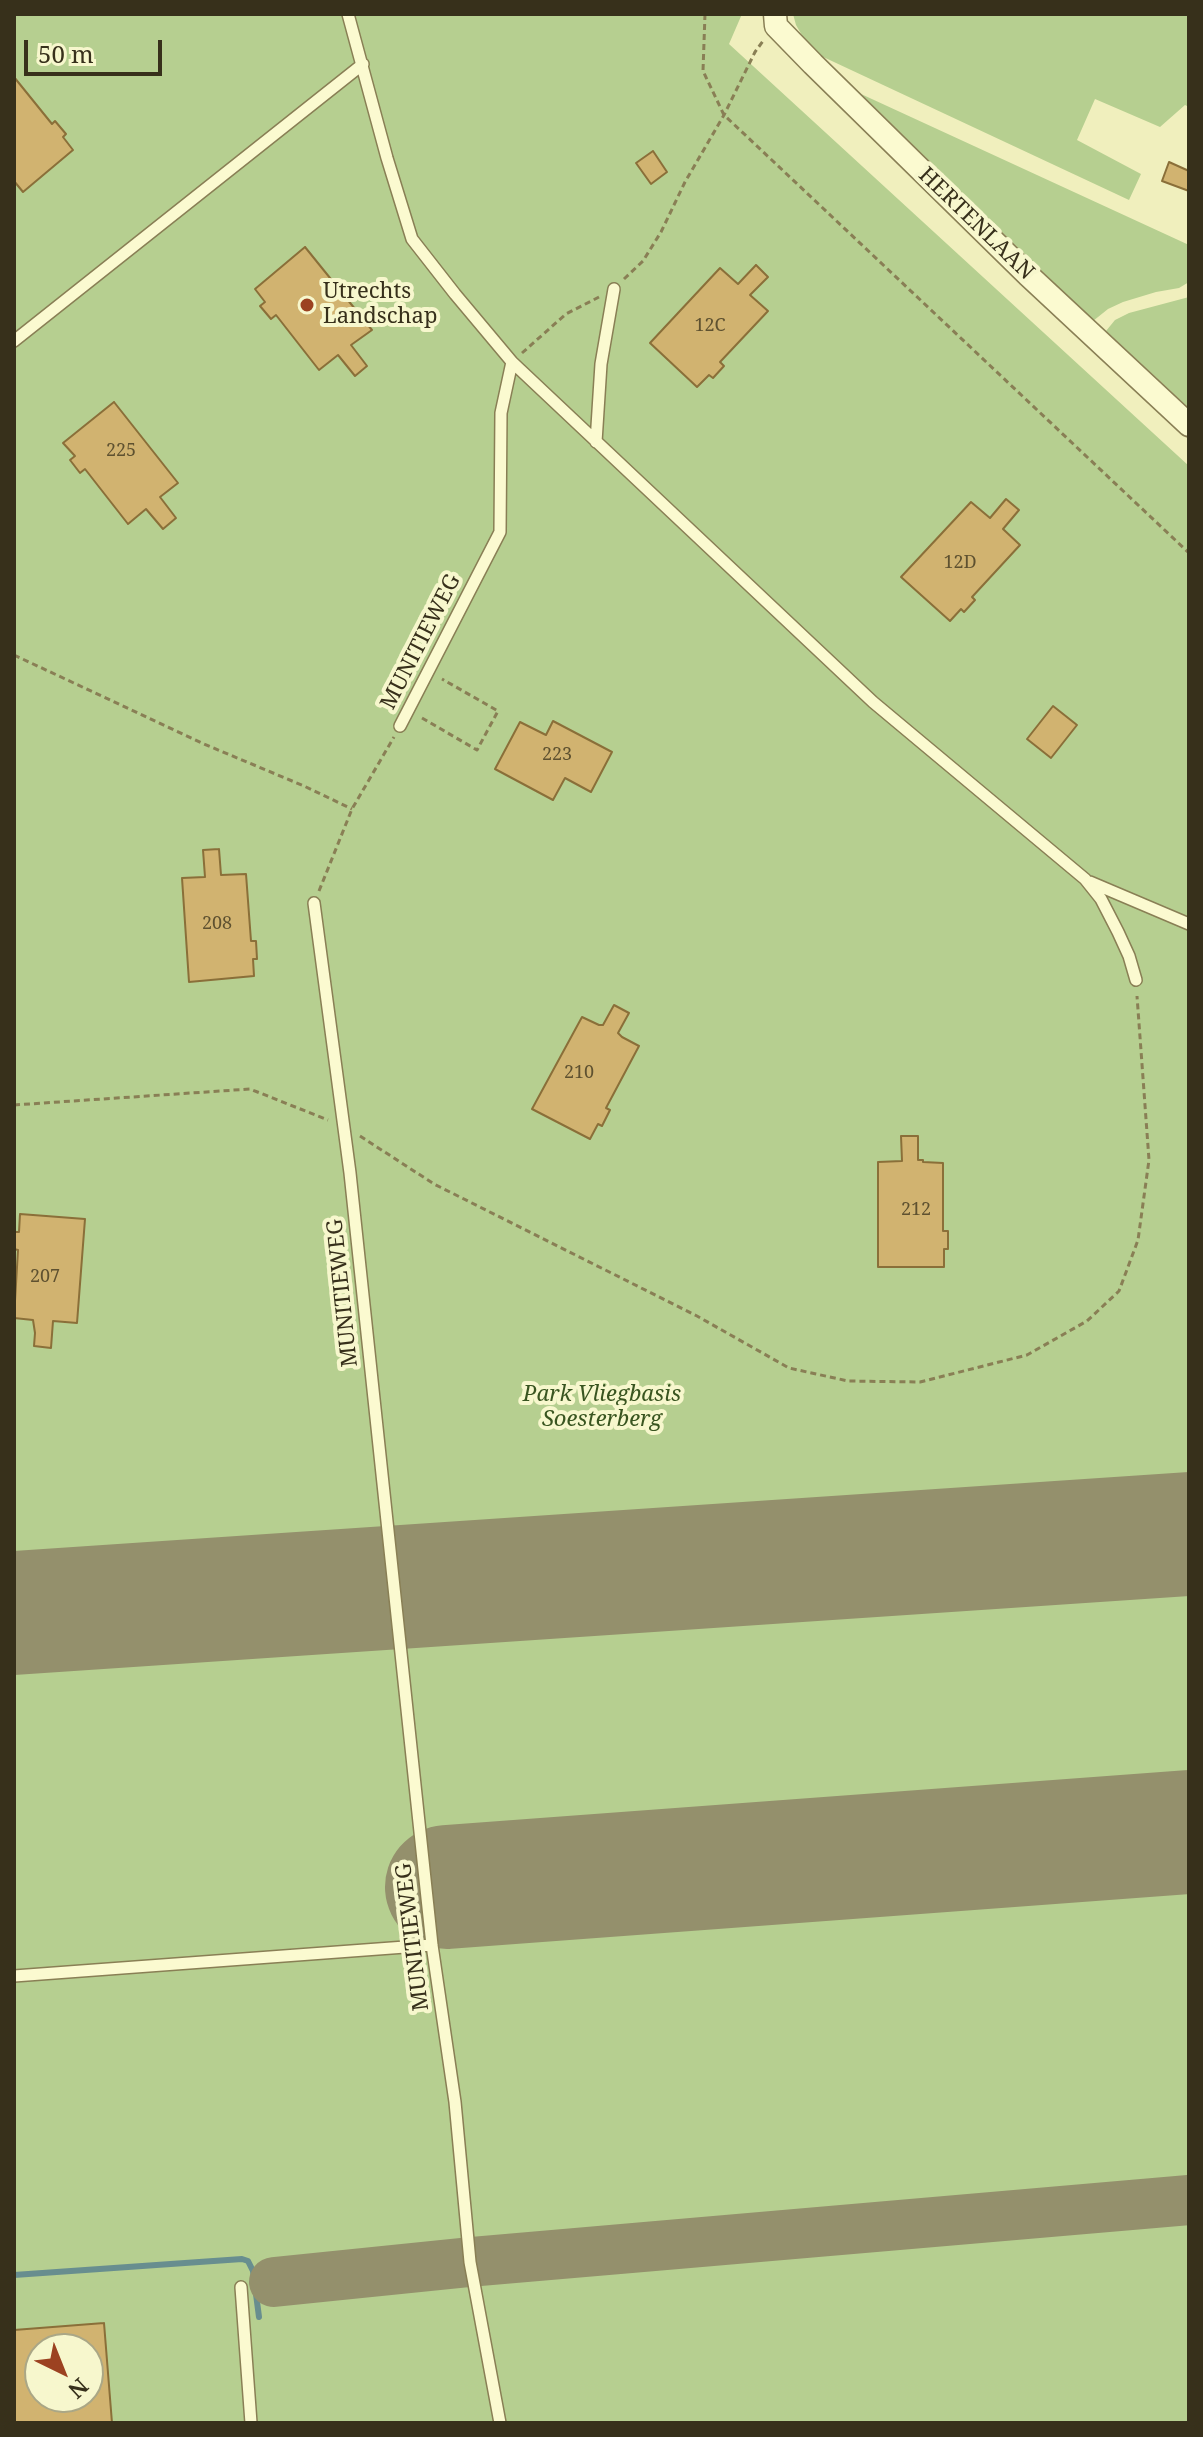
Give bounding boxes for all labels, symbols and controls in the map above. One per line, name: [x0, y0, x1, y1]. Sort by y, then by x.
scale bar: [28, 24, 166, 74]
text: 50 m: [38, 37, 94, 70]
street label: HERTENLAAN: [913, 162, 1039, 286]
place label: Utrechts Landschap: [323, 279, 437, 330]
marker: Utrechts Landschap: [298, 296, 316, 314]
house number: 12C: [694, 315, 726, 337]
house number: 225: [106, 440, 136, 462]
house number: 12D: [943, 552, 977, 574]
street label: MUNITIEWEG: [376, 570, 466, 714]
house number: 223: [542, 744, 572, 766]
house number: 208: [202, 913, 232, 935]
house number: 210: [564, 1062, 594, 1084]
house number: 212: [901, 1199, 931, 1221]
street label: MUNITIEWEG: [322, 1218, 364, 1368]
house number: 207: [30, 1266, 60, 1288]
park label: Park Vliegbasis Soesterberg: [523, 1382, 681, 1434]
street label: MUNITIEWEG: [391, 1862, 435, 2012]
north arrow: [24, 2333, 104, 2413]
text: N: [62, 2372, 96, 2406]

